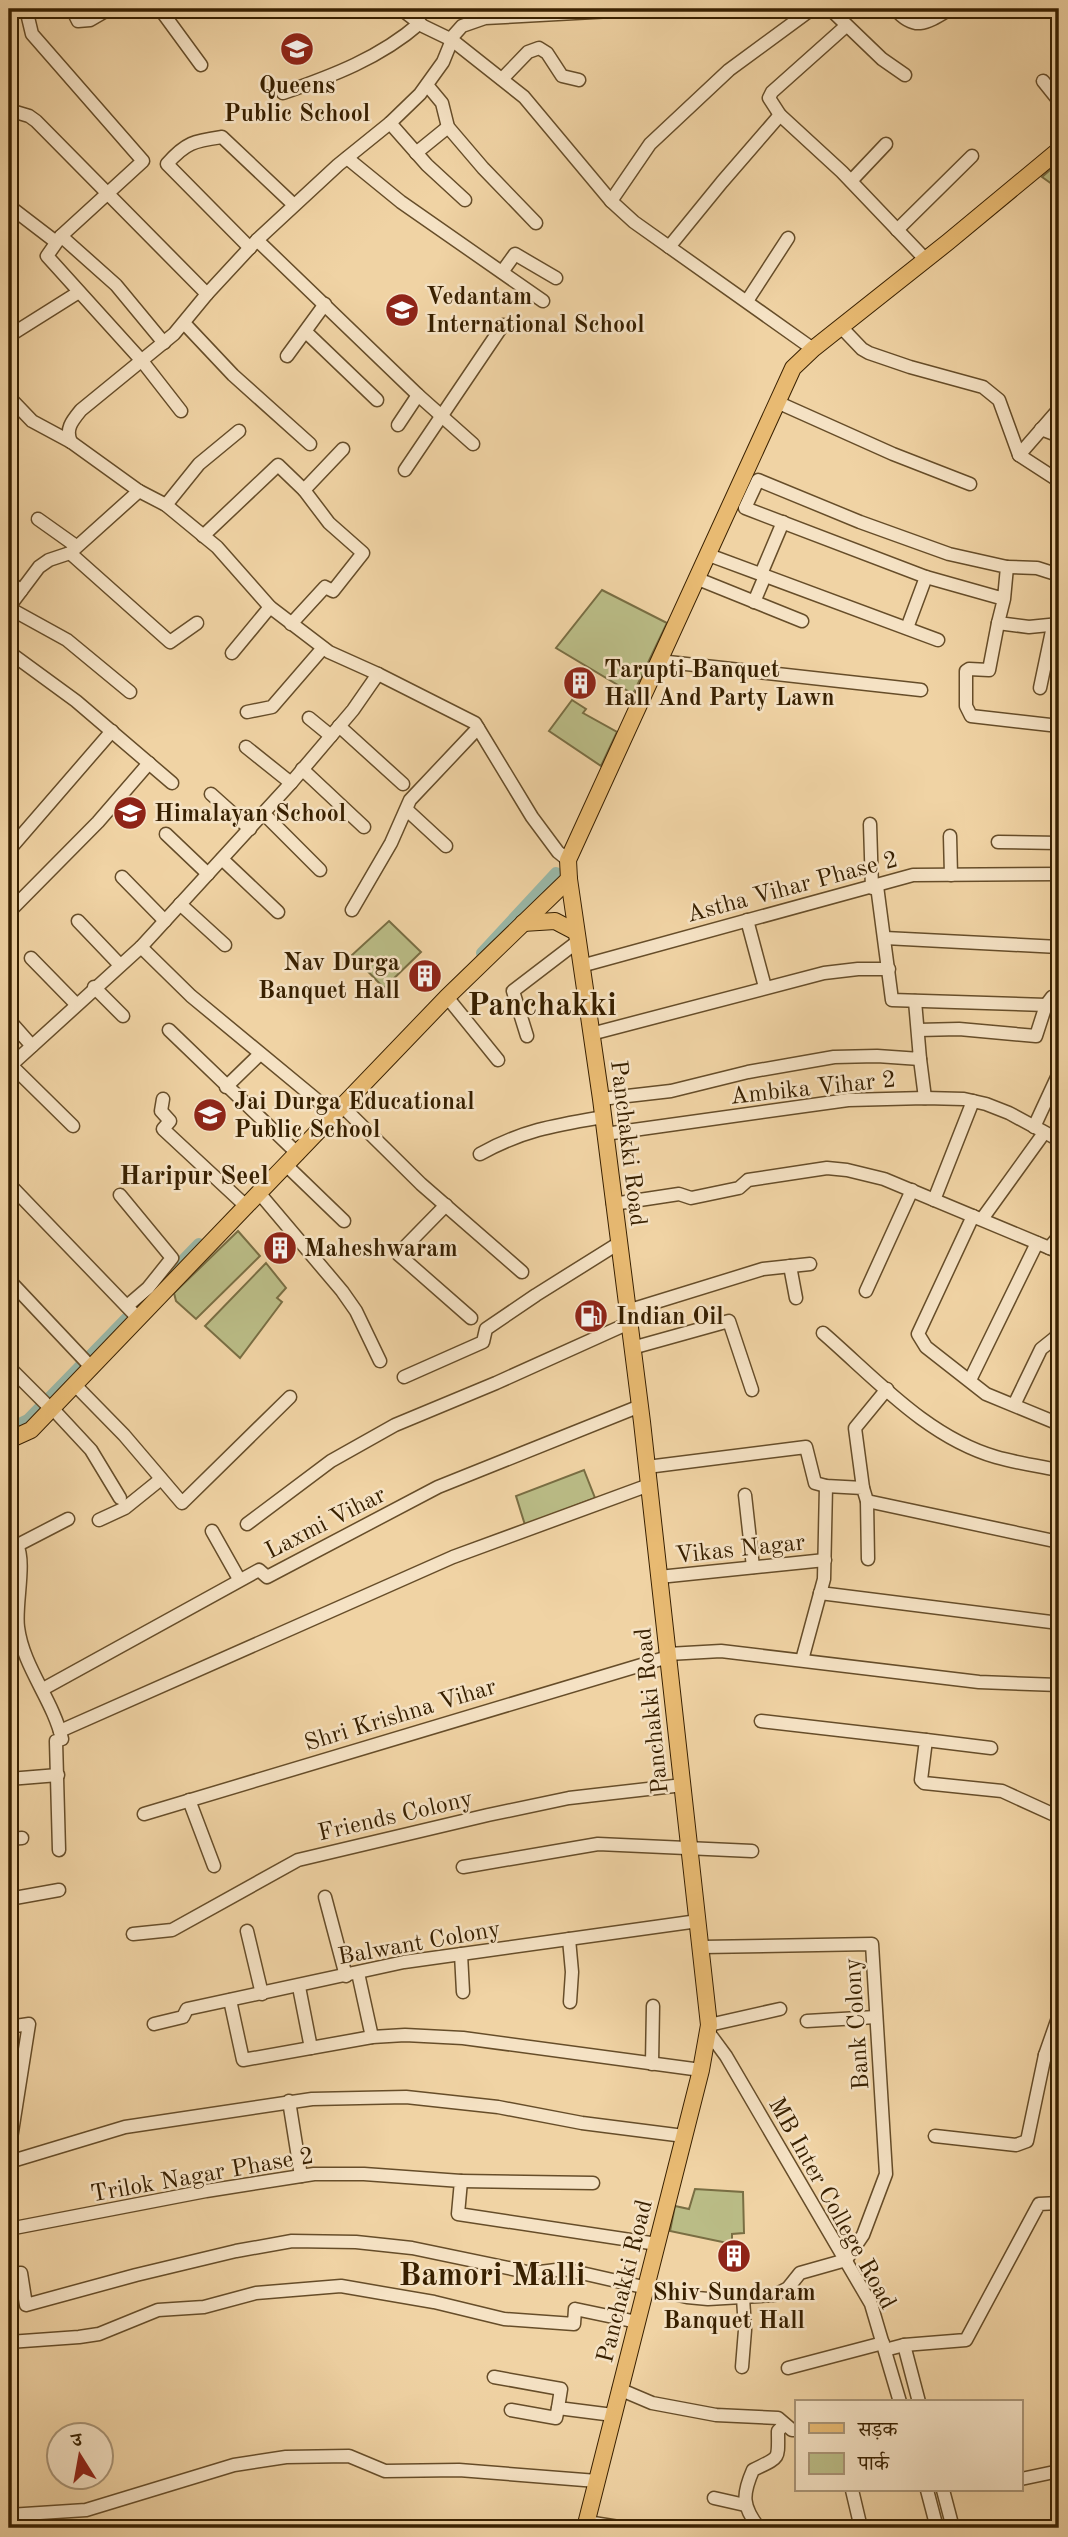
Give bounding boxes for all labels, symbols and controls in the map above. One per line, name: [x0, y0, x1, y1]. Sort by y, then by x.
school or university icon: Queens Public School: [278, 30, 316, 68]
place label: Queens Public School: [224, 75, 370, 127]
place label: Vedantam International School: [426, 286, 645, 338]
school or university icon: Vedantam International School: [383, 291, 421, 329]
place label: Tarupti Banquet Hall And Party Lawn: [604, 659, 835, 711]
building icon: Tarupti Banquet Hall And Party Lawn: [561, 664, 599, 702]
school or university icon: Himalayan School: [111, 794, 149, 832]
place label: Himalayan School: [154, 803, 346, 827]
street label: Astha Vihar Phase 2: [684, 848, 901, 928]
place label: Nav Durga Banquet Hall: [258, 952, 400, 1004]
building icon: Nav Durga Banquet Hall: [406, 957, 444, 995]
district label: Panchakki: [467, 991, 617, 1023]
street label: Panchakki Road: [605, 1059, 649, 1228]
street label: Ambika Vihar 2: [729, 1068, 897, 1110]
place label: Jai Durga Educational Public School: [234, 1091, 475, 1143]
school or university icon: Jai Durga Educational Public School: [191, 1096, 229, 1134]
district label: Haripur Seel: [119, 1164, 269, 1190]
building icon: Maheshwaram: [261, 1229, 299, 1267]
place label: Maheshwaram: [304, 1238, 458, 1262]
fuel station icon: Indian Oil: [572, 1297, 610, 1335]
place label: Indian Oil: [616, 1306, 724, 1330]
street label: Laxmi Vihar: [262, 1483, 390, 1564]
street label: Vikas Nagar: [674, 1531, 806, 1569]
street label: Panchakki Road: [632, 1626, 674, 1795]
street label: Shri Krishna Vihar: [302, 1675, 499, 1757]
street label: Friends Colony: [316, 1787, 476, 1846]
street label: Balwant Colony: [336, 1918, 503, 1970]
street label: Bank Colony: [841, 1957, 875, 2091]
street label: MB Inter College Road: [763, 2094, 899, 2314]
street label: Trilok Nagar Phase 2: [89, 2145, 316, 2207]
street label: Panchakki Road: [594, 2198, 658, 2365]
building icon: Shiv Sundaram Banquet Hall: [715, 2237, 753, 2275]
district label: Bamori Malli: [399, 2261, 585, 2293]
place label: Shiv Sundaram Banquet Hall: [652, 2282, 816, 2334]
legend: [795, 2400, 1023, 2492]
text: सड़क: [857, 2420, 898, 2441]
north arrow: [46, 2422, 116, 2492]
text: उ: [69, 2431, 85, 2452]
text: पार्क: [857, 2451, 890, 2475]

